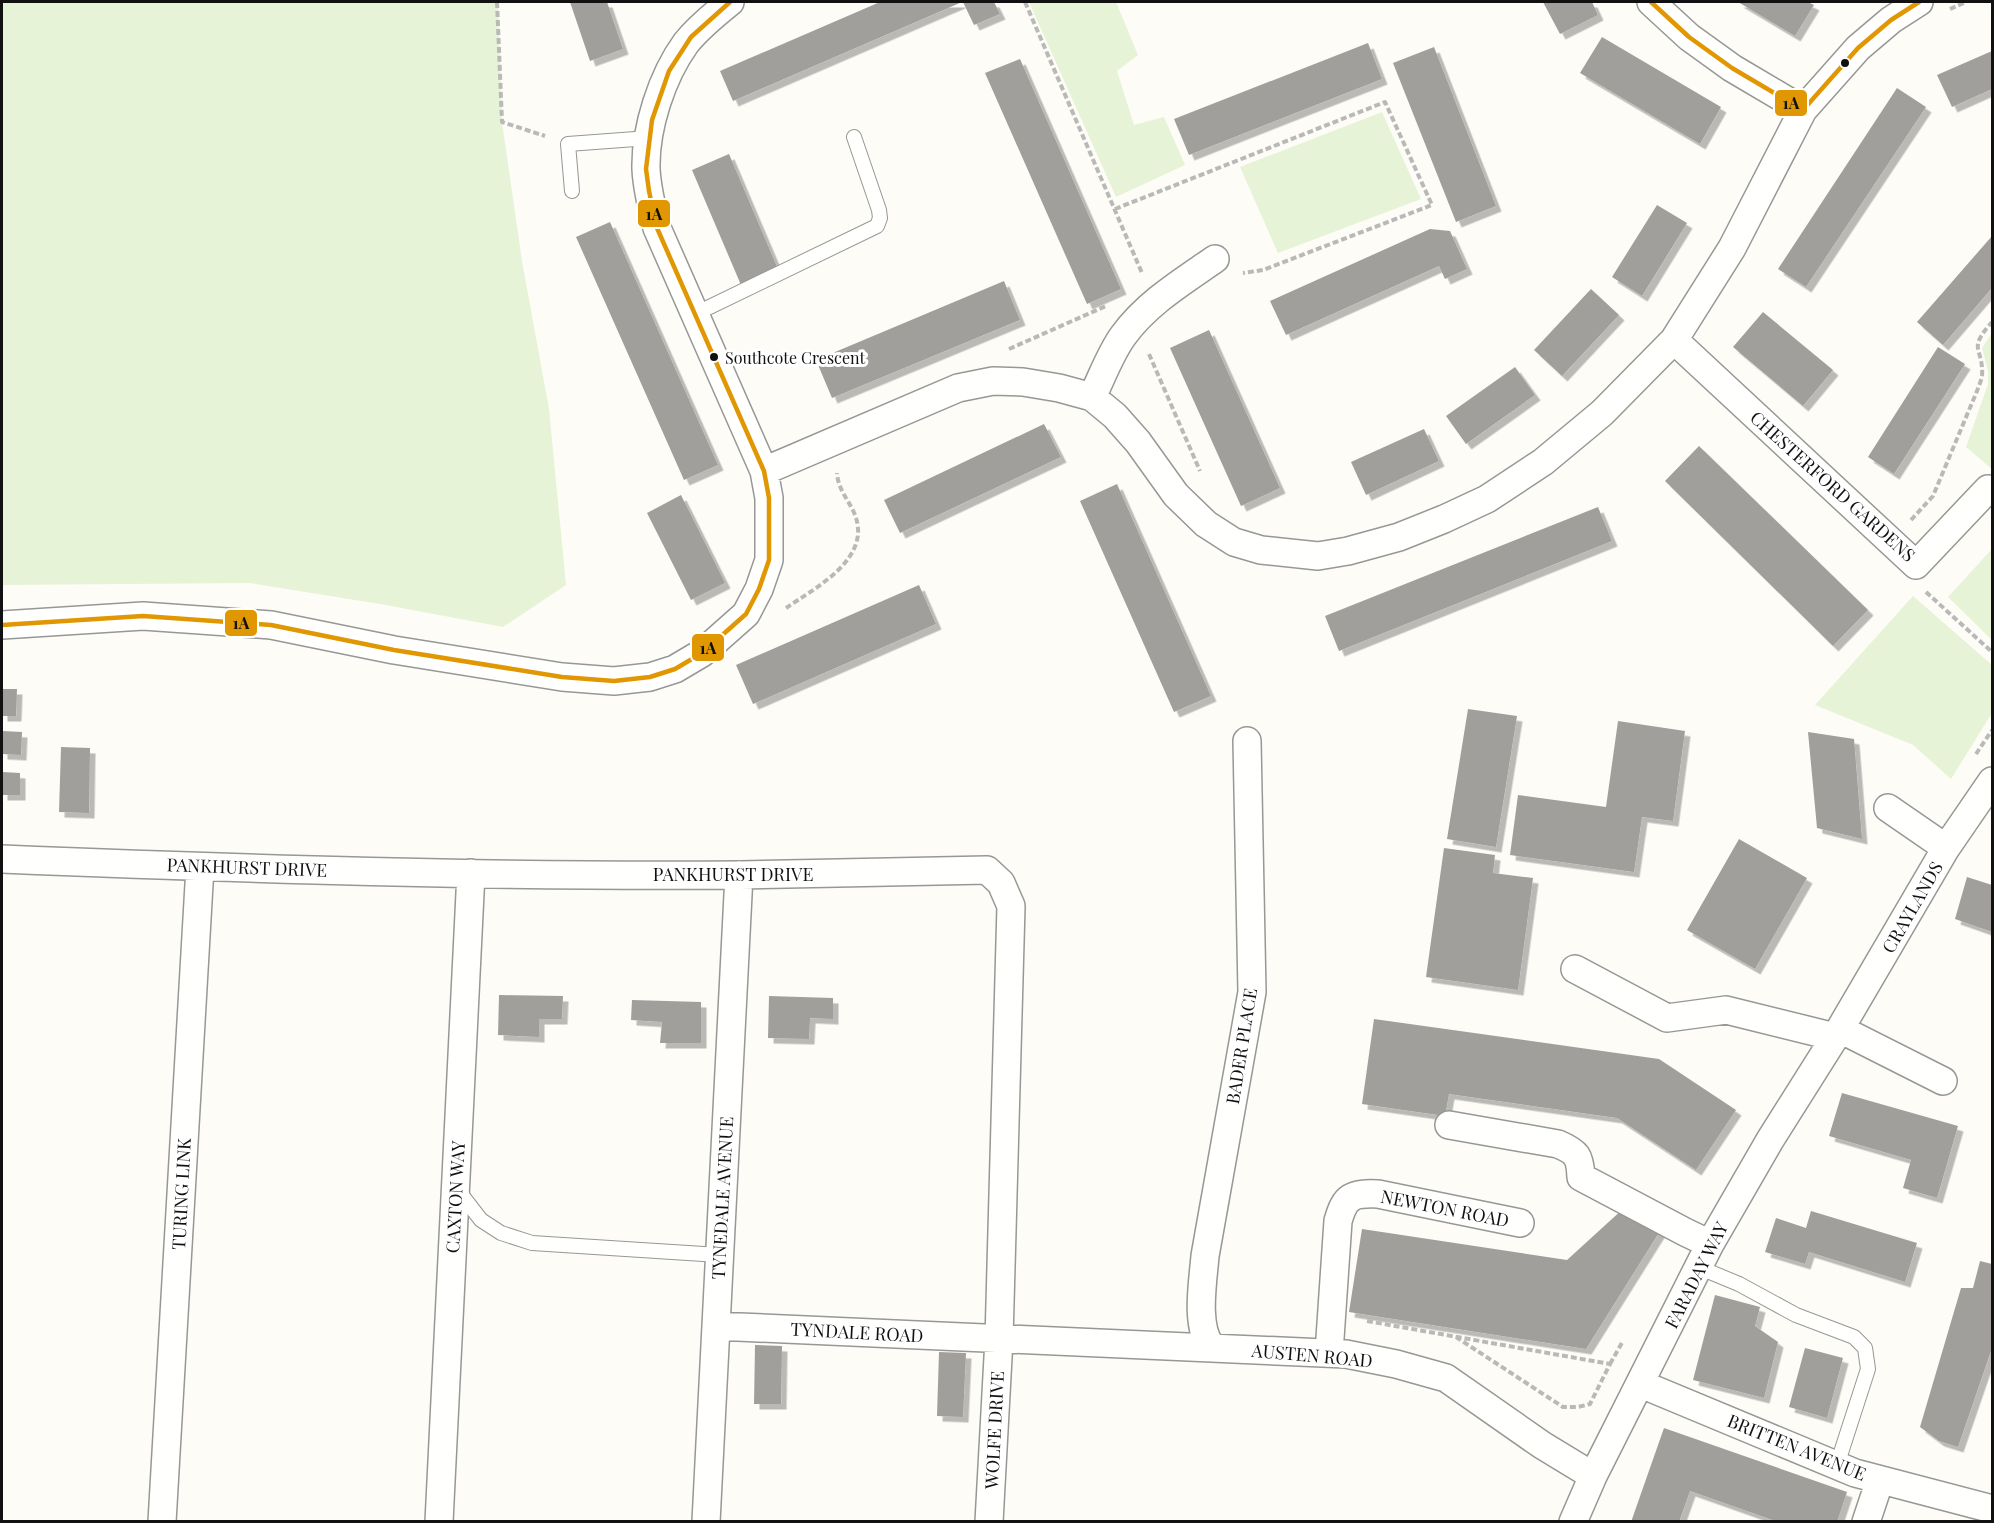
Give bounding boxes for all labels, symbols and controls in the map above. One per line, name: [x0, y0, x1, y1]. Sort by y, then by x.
unlabelled marker: [1839, 57, 1851, 69]
line badge: 1A: [1774, 89, 1808, 117]
text: 1A: [1783, 92, 1800, 113]
line badge: 1A: [637, 199, 671, 228]
text: 1A: [646, 203, 663, 224]
place label: Southcote Crescent: [725, 347, 866, 368]
marker: Southcote Crescent: [708, 351, 720, 363]
street label: CHESTERFORD GARDENS: [1745, 405, 1921, 567]
line badge: 1A: [224, 609, 258, 637]
text: 1A: [233, 612, 250, 633]
line badge: 1A: [691, 633, 725, 662]
text: 1A: [700, 637, 717, 658]
street label: PANKHURST DRIVE: [166, 852, 328, 882]
street label: CRAYLANDS: [1876, 857, 1948, 957]
street label: PANKHURST DRIVE: [653, 862, 813, 886]
street label: BADER PLACE: [1220, 986, 1262, 1106]
street label: TYNEDALE AVENUE: [706, 1116, 738, 1280]
street label: TURING LINK: [166, 1137, 196, 1251]
street label: CAXTON WAY: [440, 1140, 470, 1254]
street label: NEWTON ROAD: [1379, 1184, 1511, 1232]
street label: FARADAY WAY: [1659, 1217, 1733, 1332]
street label: TYNDALE ROAD: [790, 1317, 924, 1347]
street label: AUSTEN ROAD: [1250, 1338, 1374, 1372]
street label: WOLFE DRIVE: [979, 1370, 1009, 1491]
street label: BRITTEN AVENUE: [1724, 1408, 1870, 1486]

